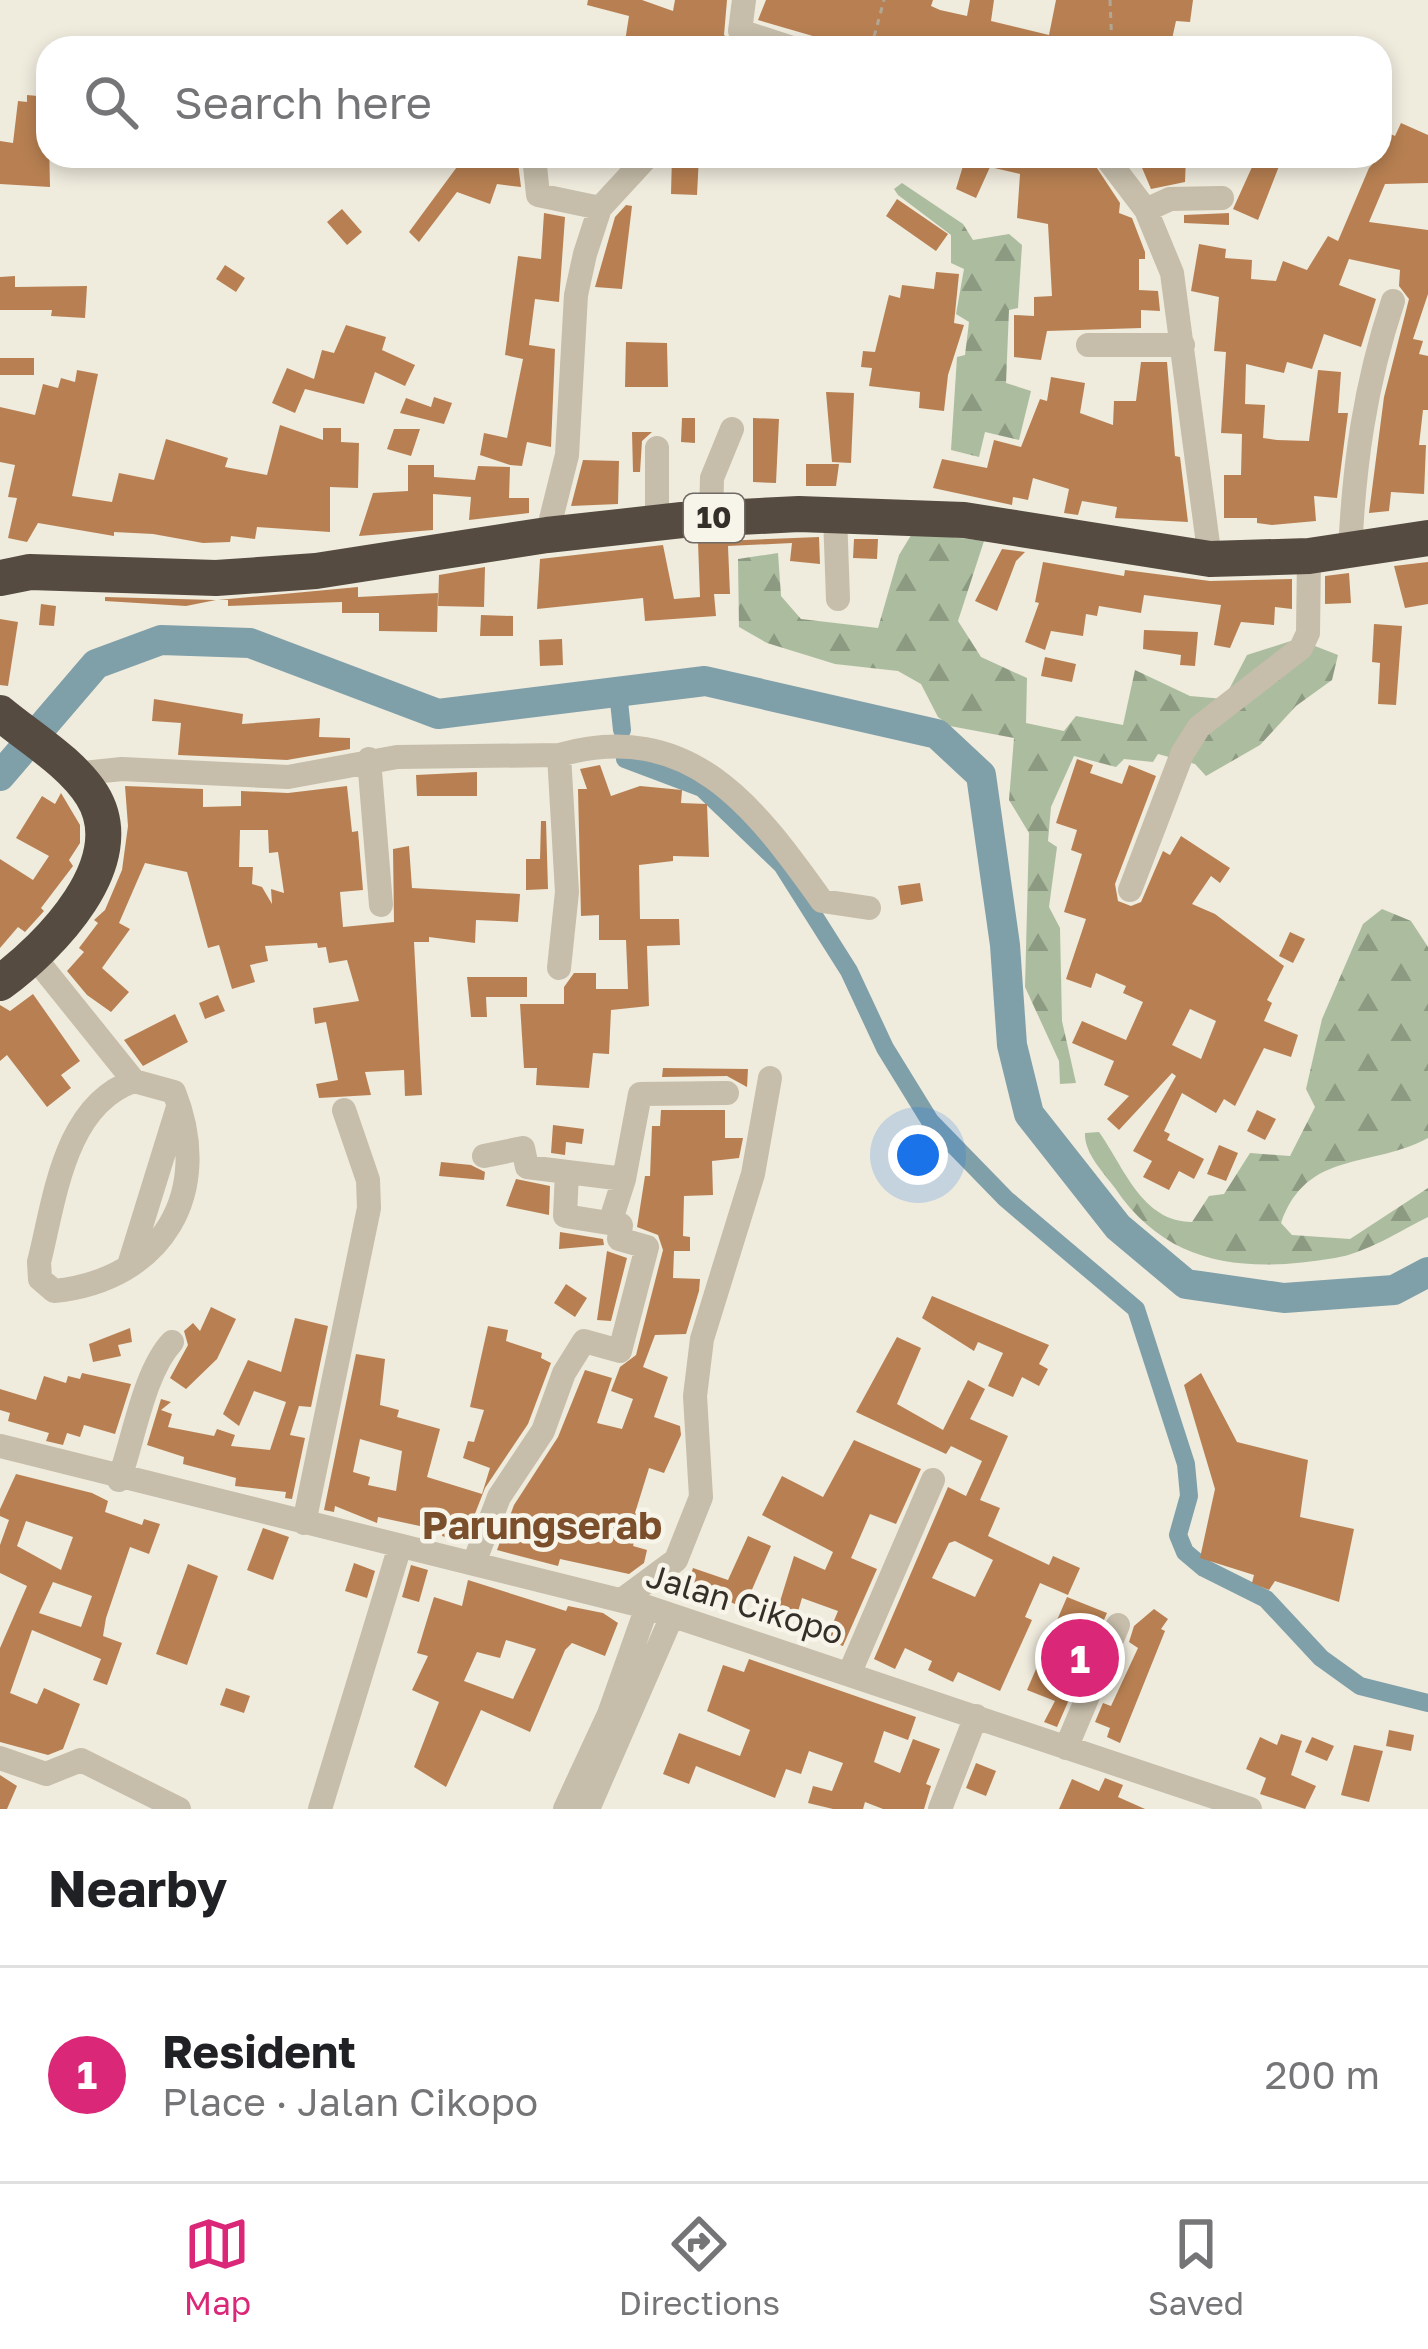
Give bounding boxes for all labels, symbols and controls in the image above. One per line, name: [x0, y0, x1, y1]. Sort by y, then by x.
search box: [36, 36, 1392, 168]
icon: search: [78, 69, 144, 135]
text: Search here: [174, 75, 432, 129]
road number: 10: [684, 494, 744, 542]
your location: [888, 1125, 948, 1185]
district label: Parungserab: [422, 1501, 662, 1548]
street label: Jalan Cikopo: [642, 1555, 848, 1652]
pin: 1: [1041, 1613, 1119, 1703]
text: Nearby: [48, 1857, 227, 1918]
text: Resident: [162, 2024, 356, 2078]
text: 1: [77, 2051, 97, 2098]
text: 200 m: [1265, 2051, 1380, 2098]
text: Place · Jalan Cikopo: [162, 2078, 538, 2125]
tab: Map: [184, 2211, 251, 2322]
tab: Directions: [619, 2211, 780, 2322]
tab: Saved: [1148, 2211, 1244, 2322]

